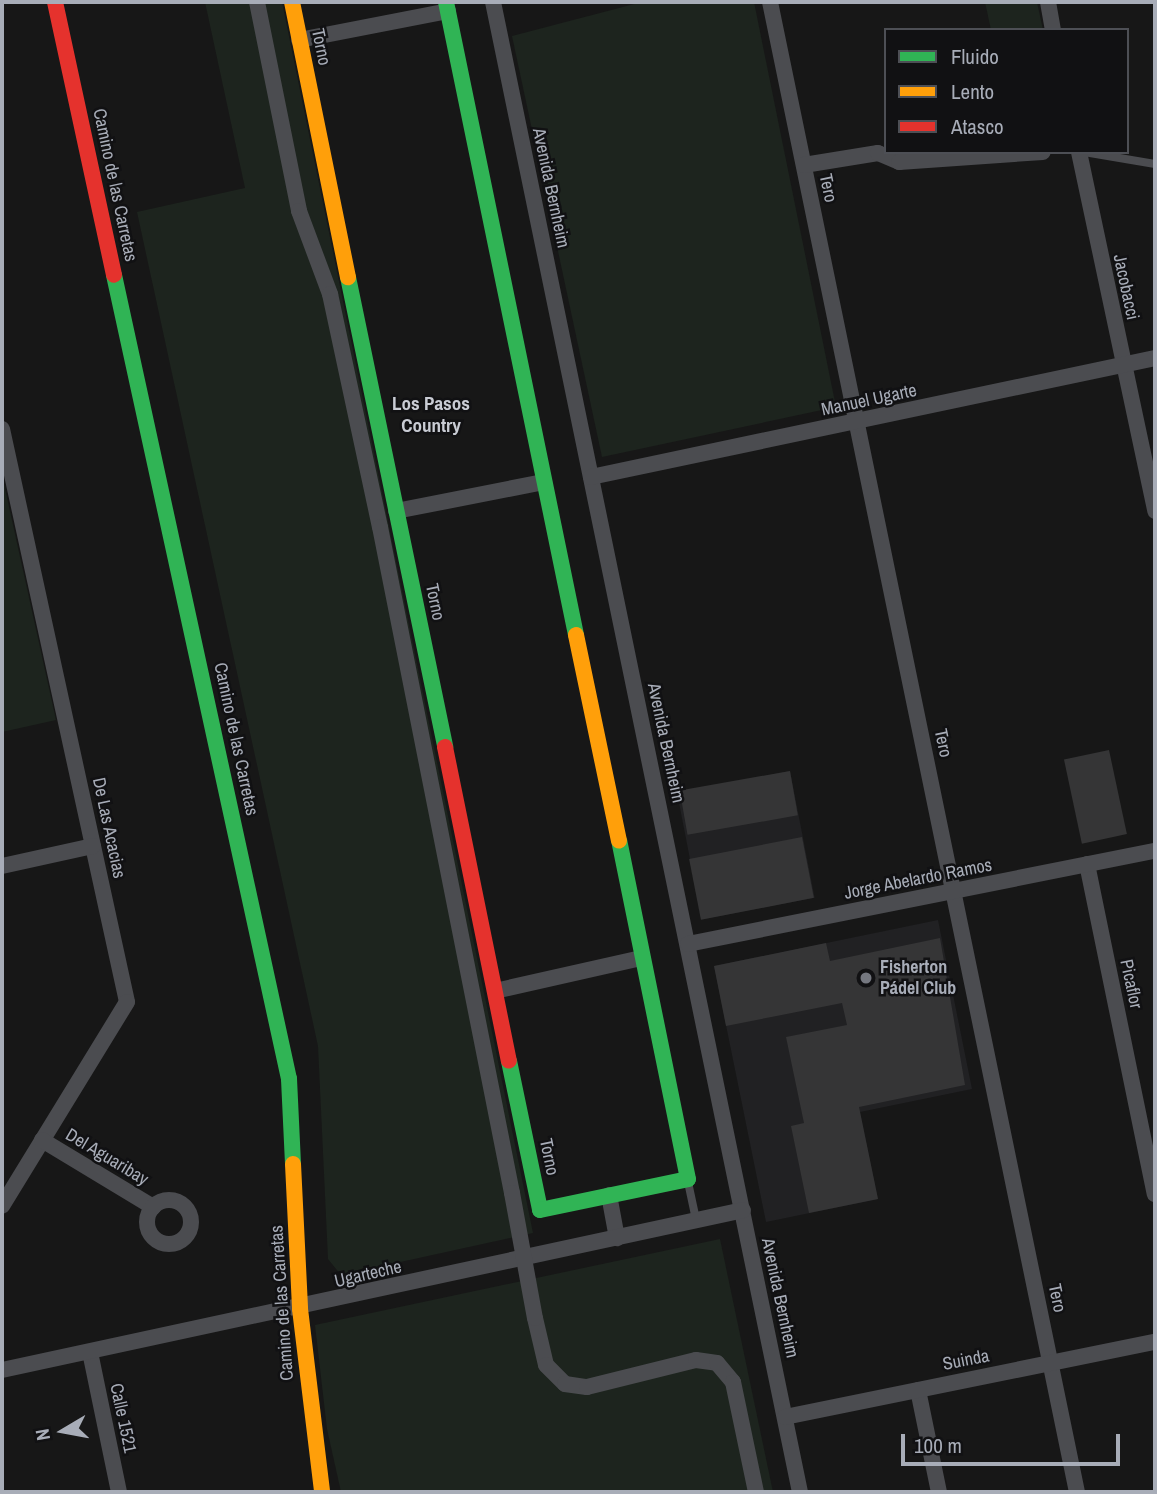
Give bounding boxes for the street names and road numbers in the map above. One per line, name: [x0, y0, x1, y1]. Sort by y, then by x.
street label: Torno: [307, 27, 335, 67]
street label: Camino de las Carretas: [88, 107, 142, 263]
street label: Avenida Bernheim: [528, 126, 574, 250]
street label: Tero: [814, 172, 842, 204]
street label: Jacobacci: [1109, 252, 1143, 322]
street label: Manuel Ugarte: [819, 379, 919, 421]
street label: Torno: [421, 582, 449, 622]
street label: Camino de las Carretas: [209, 661, 263, 817]
street label: Avenida Bernheim: [643, 681, 689, 805]
street label: Tero: [929, 727, 957, 759]
street label: De Las Acacias: [88, 775, 130, 881]
street label: Jorge Abelardo Ramos: [842, 854, 994, 904]
street label: Picaflor: [1115, 957, 1147, 1011]
street label: Del Aguaribay: [61, 1124, 153, 1190]
street label: Torno: [535, 1137, 563, 1177]
street label: Camino de las Carretas: [266, 1225, 298, 1381]
street label: Avenida Bernheim: [757, 1236, 803, 1360]
street label: Ugarteche: [332, 1256, 404, 1292]
street label: Tero: [1043, 1282, 1071, 1314]
street label: Suinda: [941, 1345, 991, 1375]
street label: Calle 1521: [105, 1381, 141, 1455]

